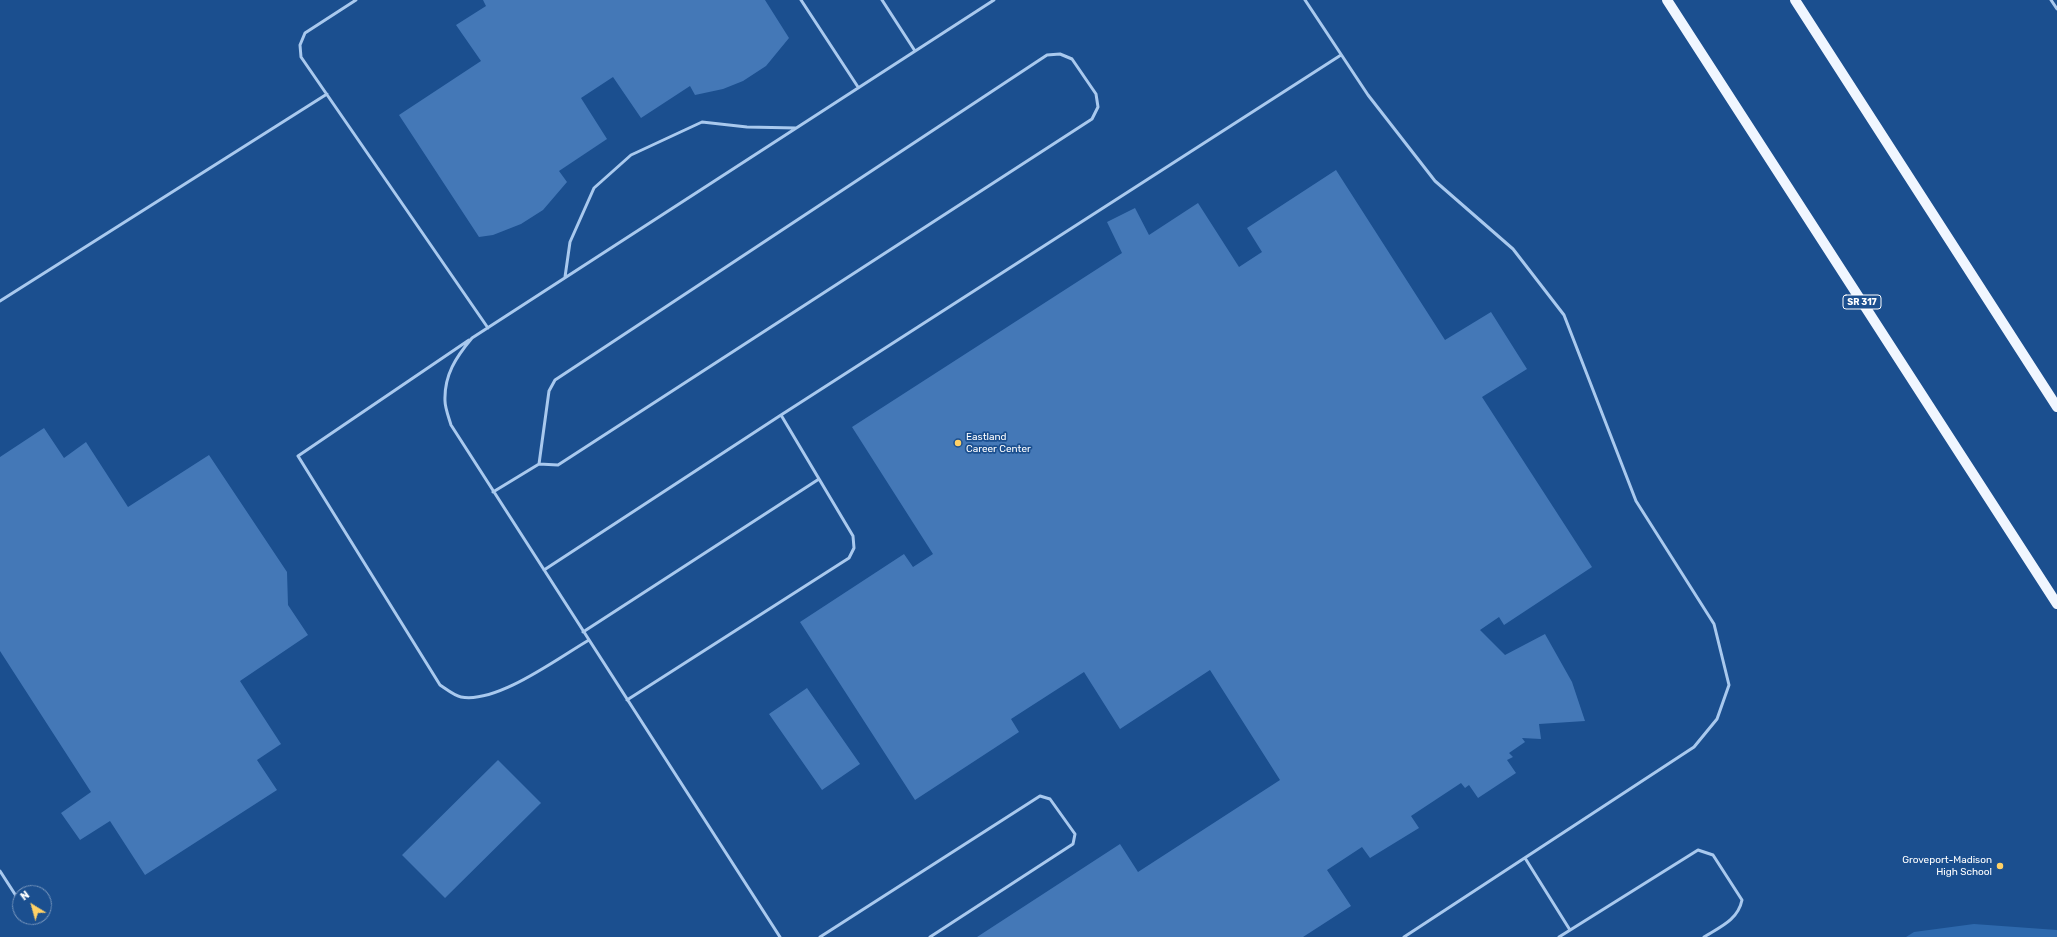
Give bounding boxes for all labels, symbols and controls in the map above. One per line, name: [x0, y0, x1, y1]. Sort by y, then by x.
road number: SR 317: [1843, 295, 1881, 309]
place label: Eastland Career Center: [966, 431, 1031, 454]
marker: Eastland Career Center: [953, 438, 963, 448]
place label: Groveport-Madison High School: [1902, 854, 1992, 878]
marker: Groveport-Madison High School: [1995, 861, 2005, 871]
north arrow: [12, 885, 52, 925]
text: N: [18, 888, 32, 903]

